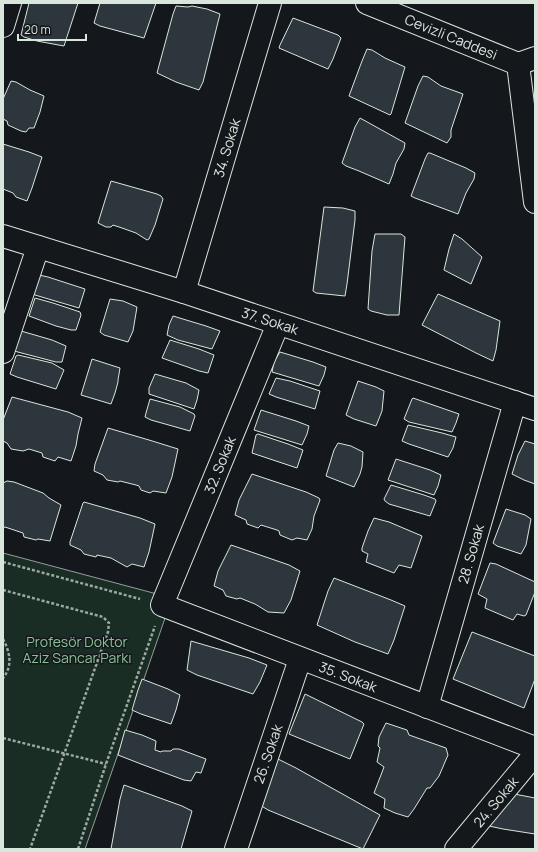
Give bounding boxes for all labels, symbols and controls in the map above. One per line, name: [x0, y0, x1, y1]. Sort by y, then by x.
street label: Cevizli Caddesi: [402, 9, 500, 64]
scale bar: [18, 16, 86, 42]
text: 20 m: [24, 21, 51, 38]
street label: 34. Sokak: [209, 115, 245, 180]
street label: 37. Sokak: [239, 302, 302, 339]
street label: 32. Sokak: [199, 432, 240, 496]
street label: 28. Sokak: [453, 521, 488, 586]
park label: Profesör Doktor Aziz Sancar Parkı: [23, 632, 131, 667]
street label: 35. Sokak: [316, 657, 381, 697]
street label: 26. Sokak: [249, 721, 287, 786]
street label: 24. Sokak: [469, 772, 523, 831]

